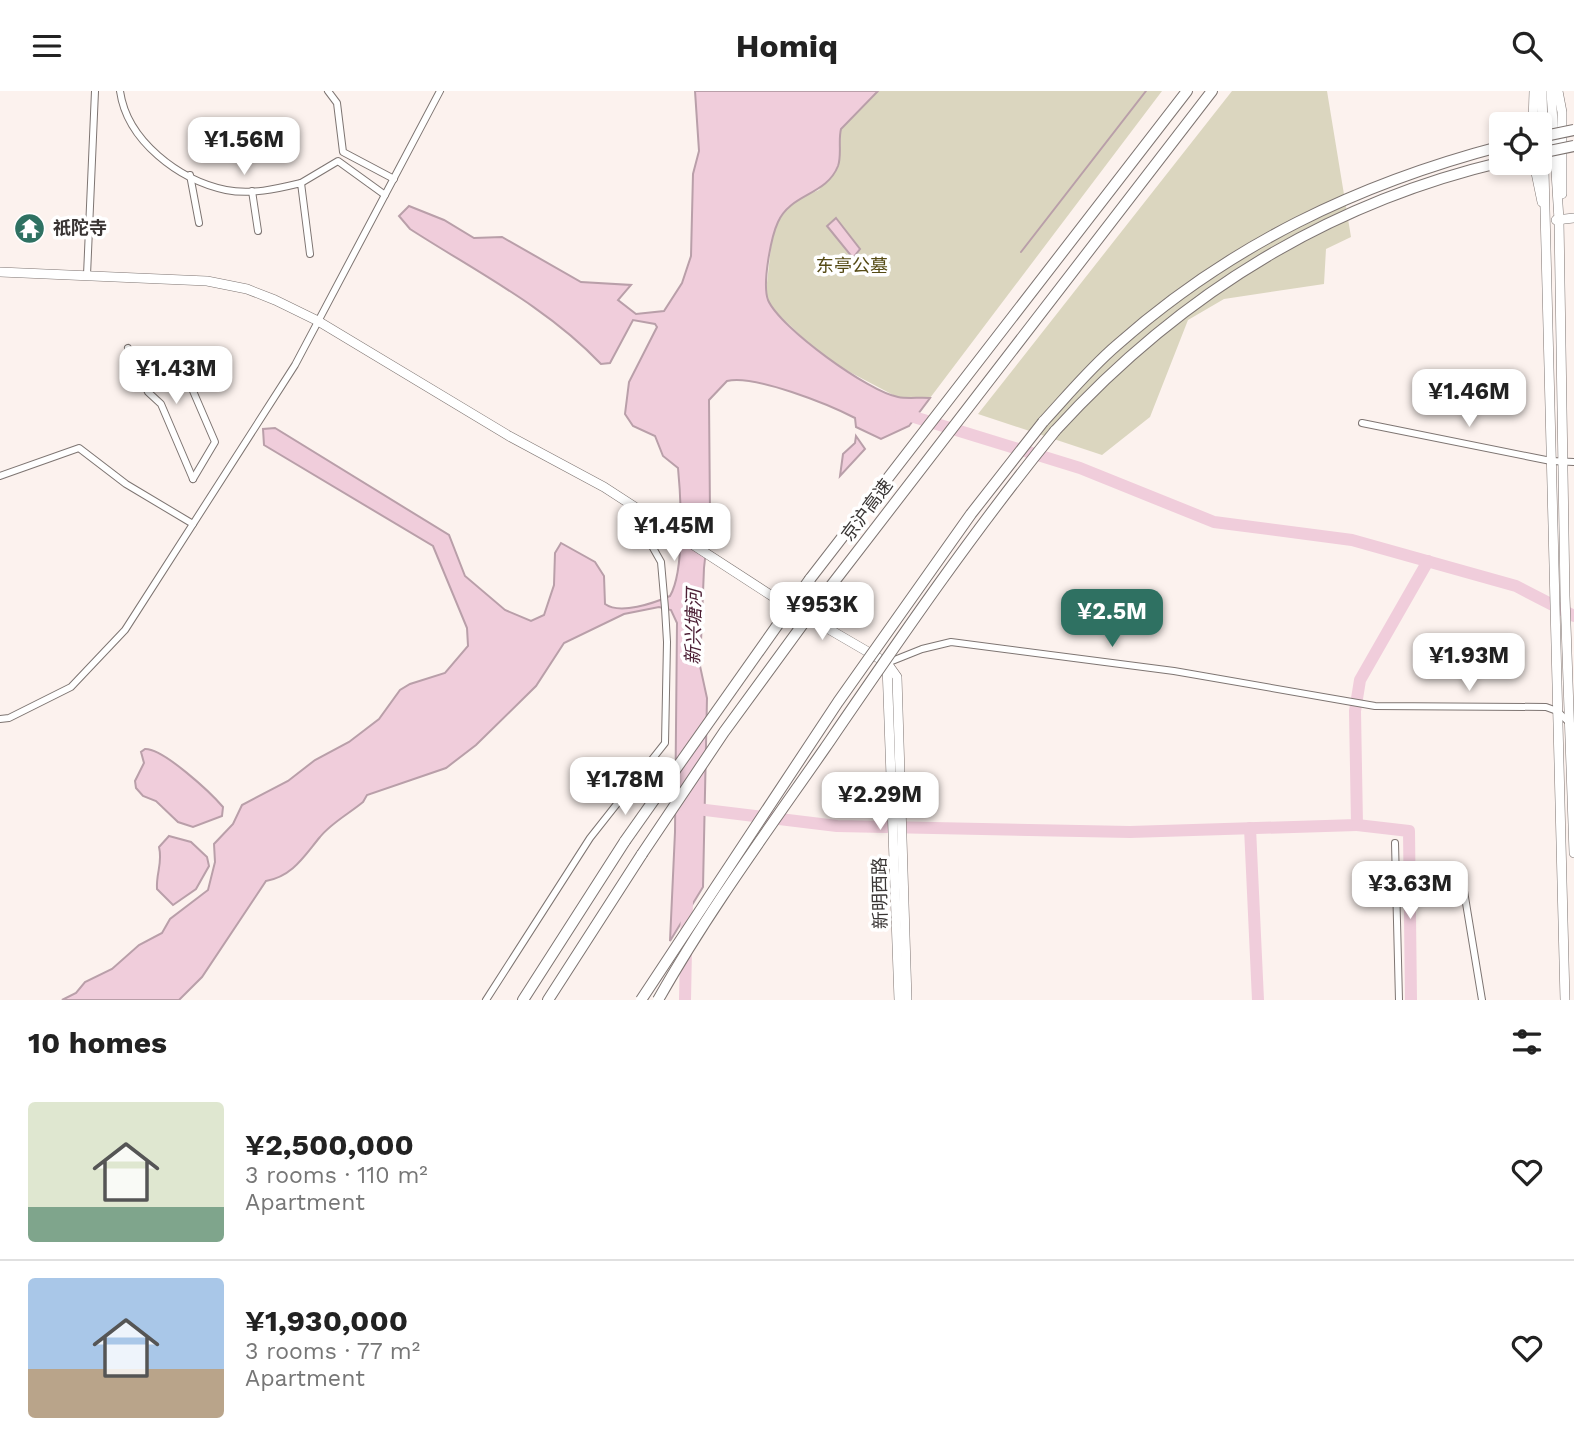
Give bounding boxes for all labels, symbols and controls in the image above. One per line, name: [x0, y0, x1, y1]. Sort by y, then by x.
icon: menu: [28, 27, 66, 65]
text: Homiq: [736, 27, 838, 65]
icon: search: [1508, 27, 1546, 65]
map controls: [1489, 112, 1552, 175]
button: locate: [1489, 112, 1552, 175]
pin: ¥1.56M: [187, 118, 301, 177]
text: ¥1.56M: [204, 126, 284, 153]
temple icon: 祇陀寺: [13, 211, 47, 245]
place label: 祇陀寺: [53, 217, 107, 238]
park label: 东亭公墓: [816, 255, 888, 276]
pin: ¥1.43M: [119, 347, 233, 406]
text: ¥1.43M: [135, 355, 217, 382]
pin: ¥1.46M: [1412, 369, 1526, 429]
text: ¥1.46M: [1428, 378, 1510, 405]
street label: 京沪高速: [837, 475, 897, 545]
pin: ¥1.45M: [617, 503, 731, 563]
text: ¥1.45M: [633, 512, 715, 539]
pin: ¥953K: [773, 582, 871, 642]
water label: 新兴塘河: [681, 585, 706, 665]
pin: ¥2.5M: [1063, 589, 1161, 649]
text: ¥953K: [786, 591, 858, 618]
text: ¥2.5M: [1077, 598, 1147, 625]
pin: ¥1.93M: [1412, 633, 1526, 693]
text: ¥1.93M: [1429, 642, 1509, 669]
pin: ¥1.78M: [568, 757, 682, 817]
text: ¥1.78M: [586, 766, 664, 793]
pin: ¥2.29M: [823, 773, 937, 832]
text: ¥2.29M: [838, 781, 922, 808]
street label: 新明西路: [868, 857, 891, 929]
pin: ¥3.63M: [1353, 861, 1467, 921]
text: ¥3.63M: [1368, 870, 1452, 897]
icon: filters: [1508, 1023, 1546, 1061]
text: 10 homes: [28, 1025, 167, 1060]
text: ¥2,500,000: [245, 1127, 414, 1162]
icon: home: [84, 1130, 168, 1214]
icon: heart: [1508, 1153, 1546, 1191]
text: 3 rooms · 110 m²: [245, 1162, 428, 1189]
text: Apartment: [245, 1189, 365, 1216]
text: ¥1,930,000: [245, 1303, 408, 1338]
icon: home: [84, 1306, 168, 1390]
icon: heart: [1508, 1329, 1546, 1367]
text: 3 rooms · 77 m²: [245, 1338, 420, 1365]
text: Apartment: [245, 1365, 365, 1392]

